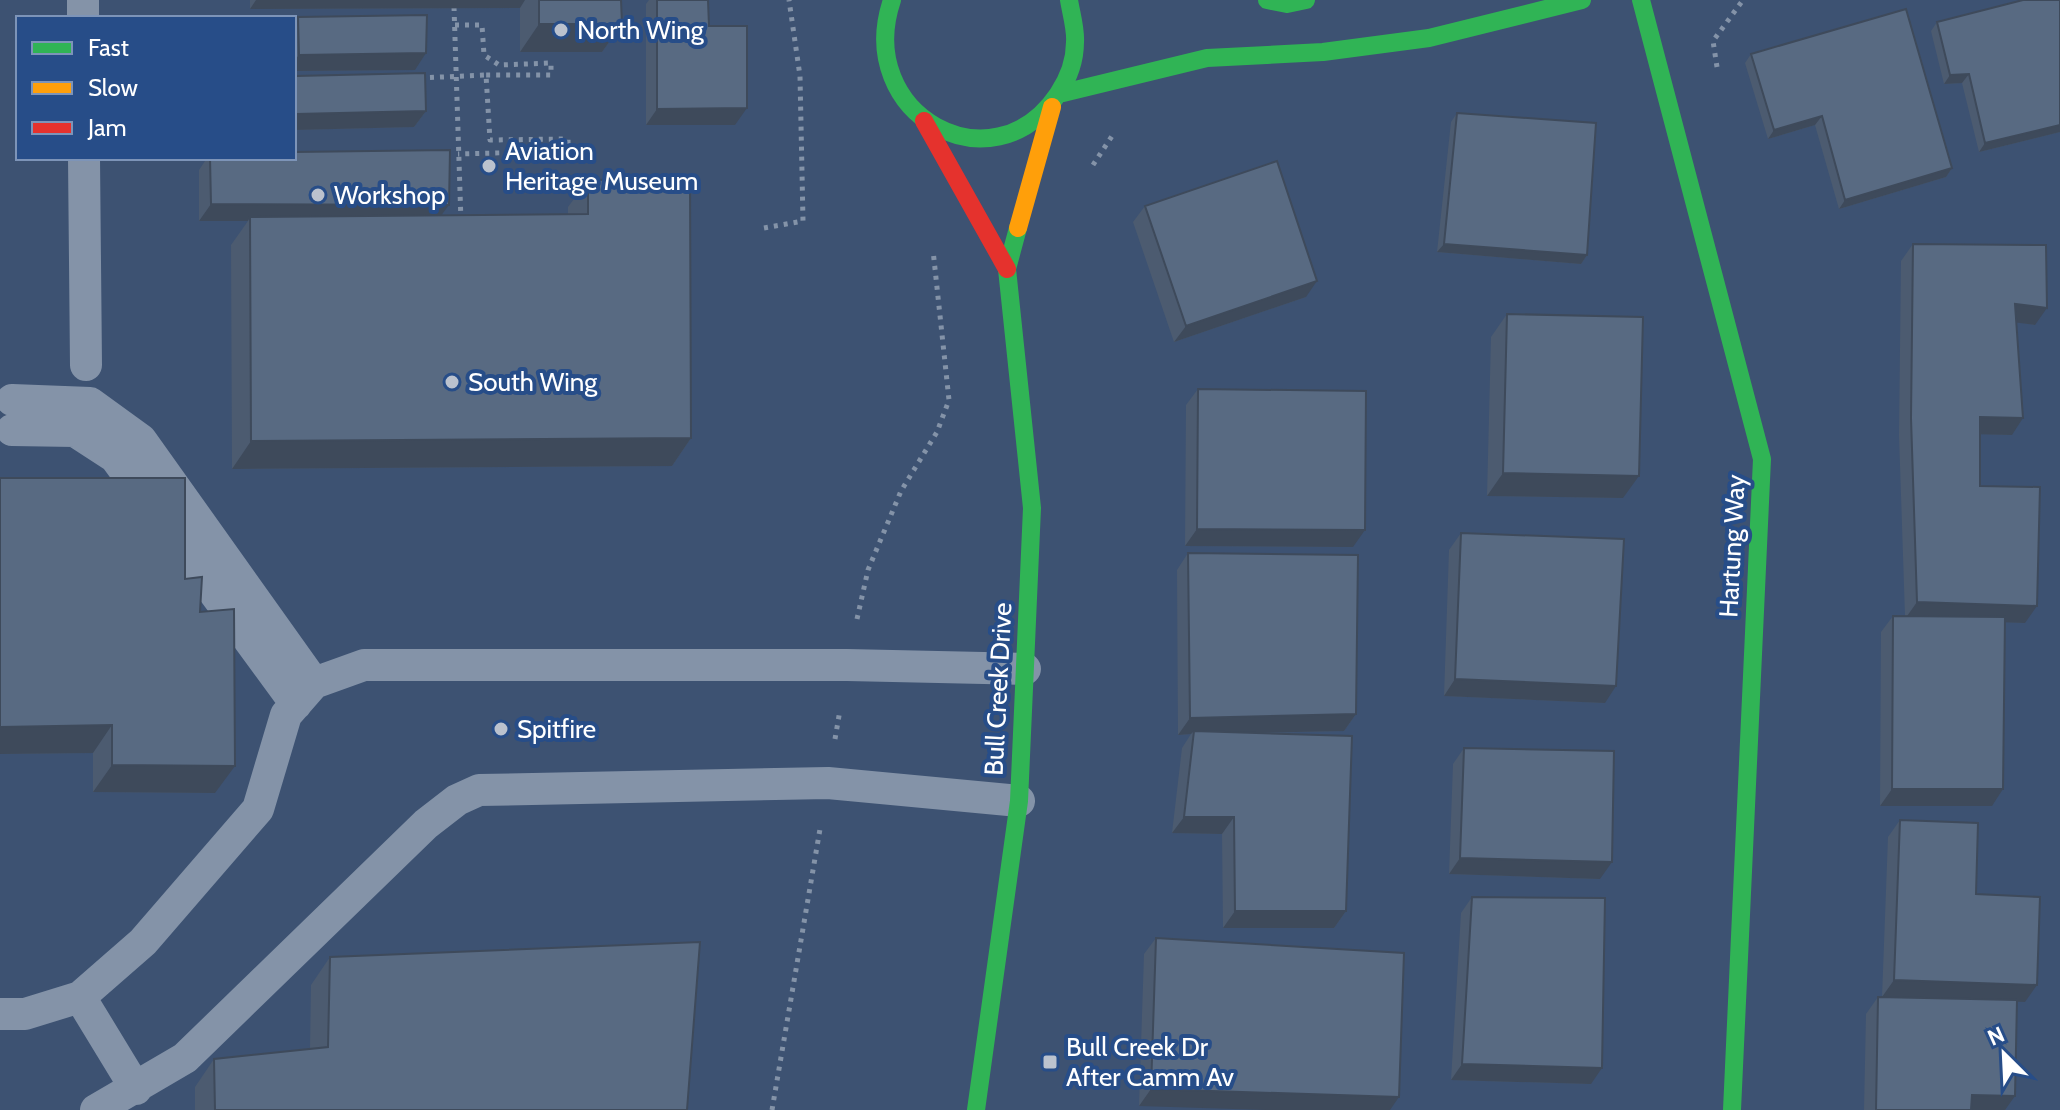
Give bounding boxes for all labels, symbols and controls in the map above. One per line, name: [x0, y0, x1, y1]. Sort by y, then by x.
place label: North Wing: [577, 14, 705, 46]
legend: [16, 16, 296, 160]
marker: North Wing: [552, 21, 570, 39]
text: Fast: [88, 33, 129, 62]
text: Slow: [88, 73, 138, 102]
text: Jam: [87, 113, 126, 142]
place label: Aviation Heritage Museum: [505, 135, 698, 197]
marker: Aviation Heritage Museum: [480, 157, 498, 175]
place label: Workshop: [334, 179, 445, 211]
marker: Workshop: [309, 186, 327, 204]
place label: South Wing: [468, 366, 598, 398]
marker: South Wing: [443, 373, 461, 391]
street label: Hartung Way: [1712, 474, 1752, 618]
street label: Bull Creek Drive: [977, 602, 1019, 776]
place label: Spitfire: [517, 713, 596, 745]
marker: Spitfire: [492, 720, 510, 738]
north arrow: [1964, 1014, 2044, 1094]
text: N: [1983, 1021, 2009, 1052]
place label: Bull Creek Dr After Camm Av: [1066, 1031, 1234, 1093]
marker: Bull Creek Dr After Camm Av: [1041, 1053, 1059, 1071]

